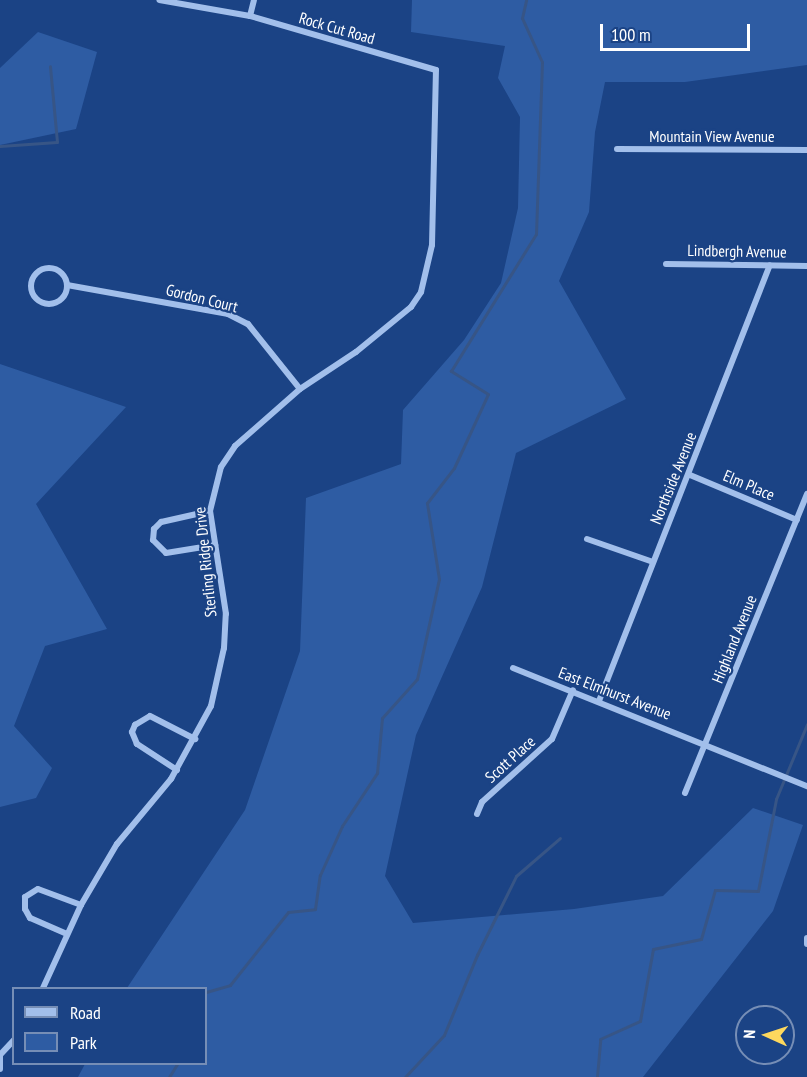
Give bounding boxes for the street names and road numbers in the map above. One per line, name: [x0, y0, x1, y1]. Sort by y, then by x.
street label: Rock Cut Road: [297, 8, 377, 48]
street label: Mountain View Avenue: [649, 126, 775, 146]
street label: Lindbergh Avenue: [687, 241, 787, 261]
street label: Gordon Court: [164, 280, 240, 316]
street label: Northside Avenue: [646, 429, 700, 527]
street label: Elm Place: [720, 466, 778, 504]
street label: Sterling Ridge Drive: [190, 506, 220, 618]
street label: Highland Avenue: [708, 592, 760, 686]
street label: East Elmhurst Avenue: [556, 663, 674, 723]
street label: Scott Place: [481, 732, 539, 786]

